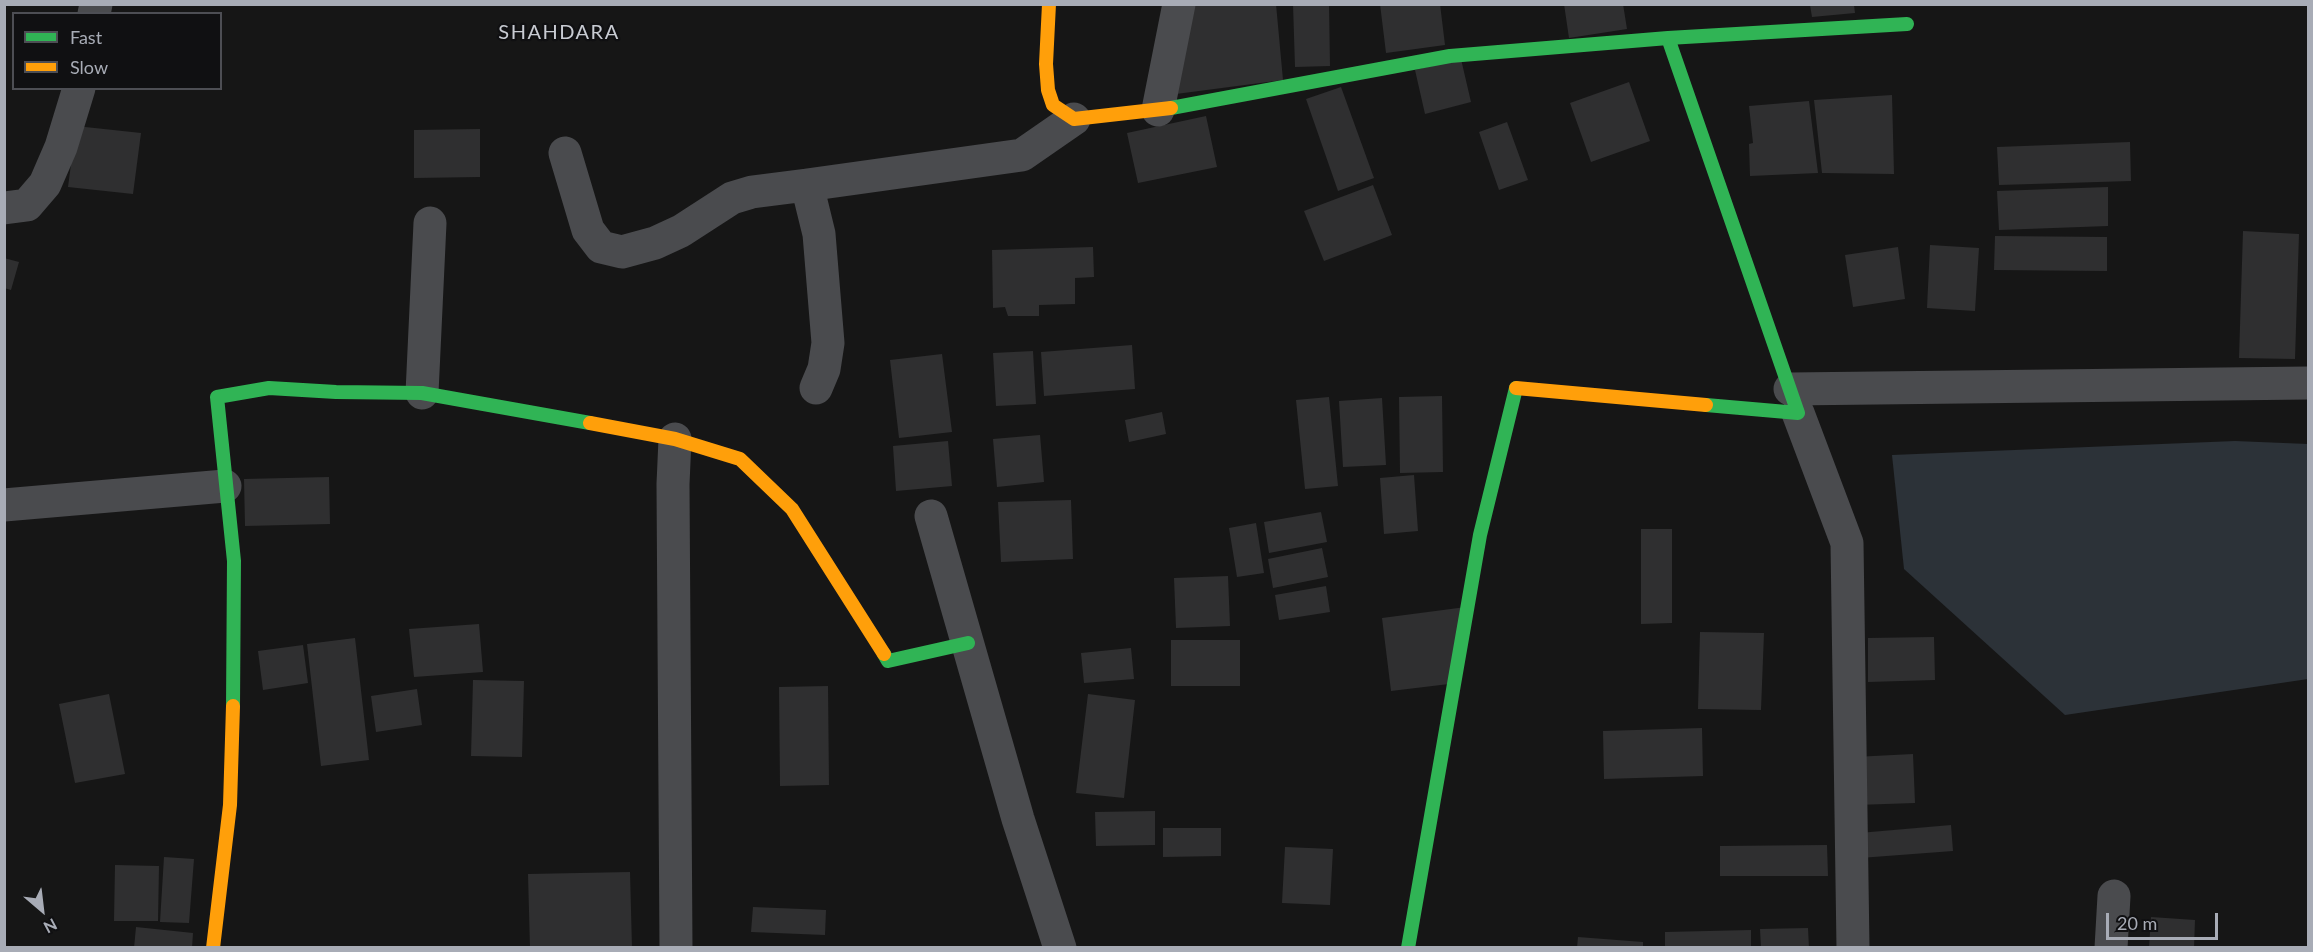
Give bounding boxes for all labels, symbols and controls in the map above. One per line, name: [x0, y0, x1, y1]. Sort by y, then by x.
legend: [12, 12, 222, 90]
district label: SHAHDARA: [498, 21, 620, 45]
text: Fast: [70, 26, 102, 48]
text: Slow: [70, 56, 108, 78]
north arrow: [12, 880, 72, 940]
scale bar: [2109, 901, 2222, 939]
text: 20 m: [2117, 912, 2157, 934]
text: N: [41, 915, 61, 938]

